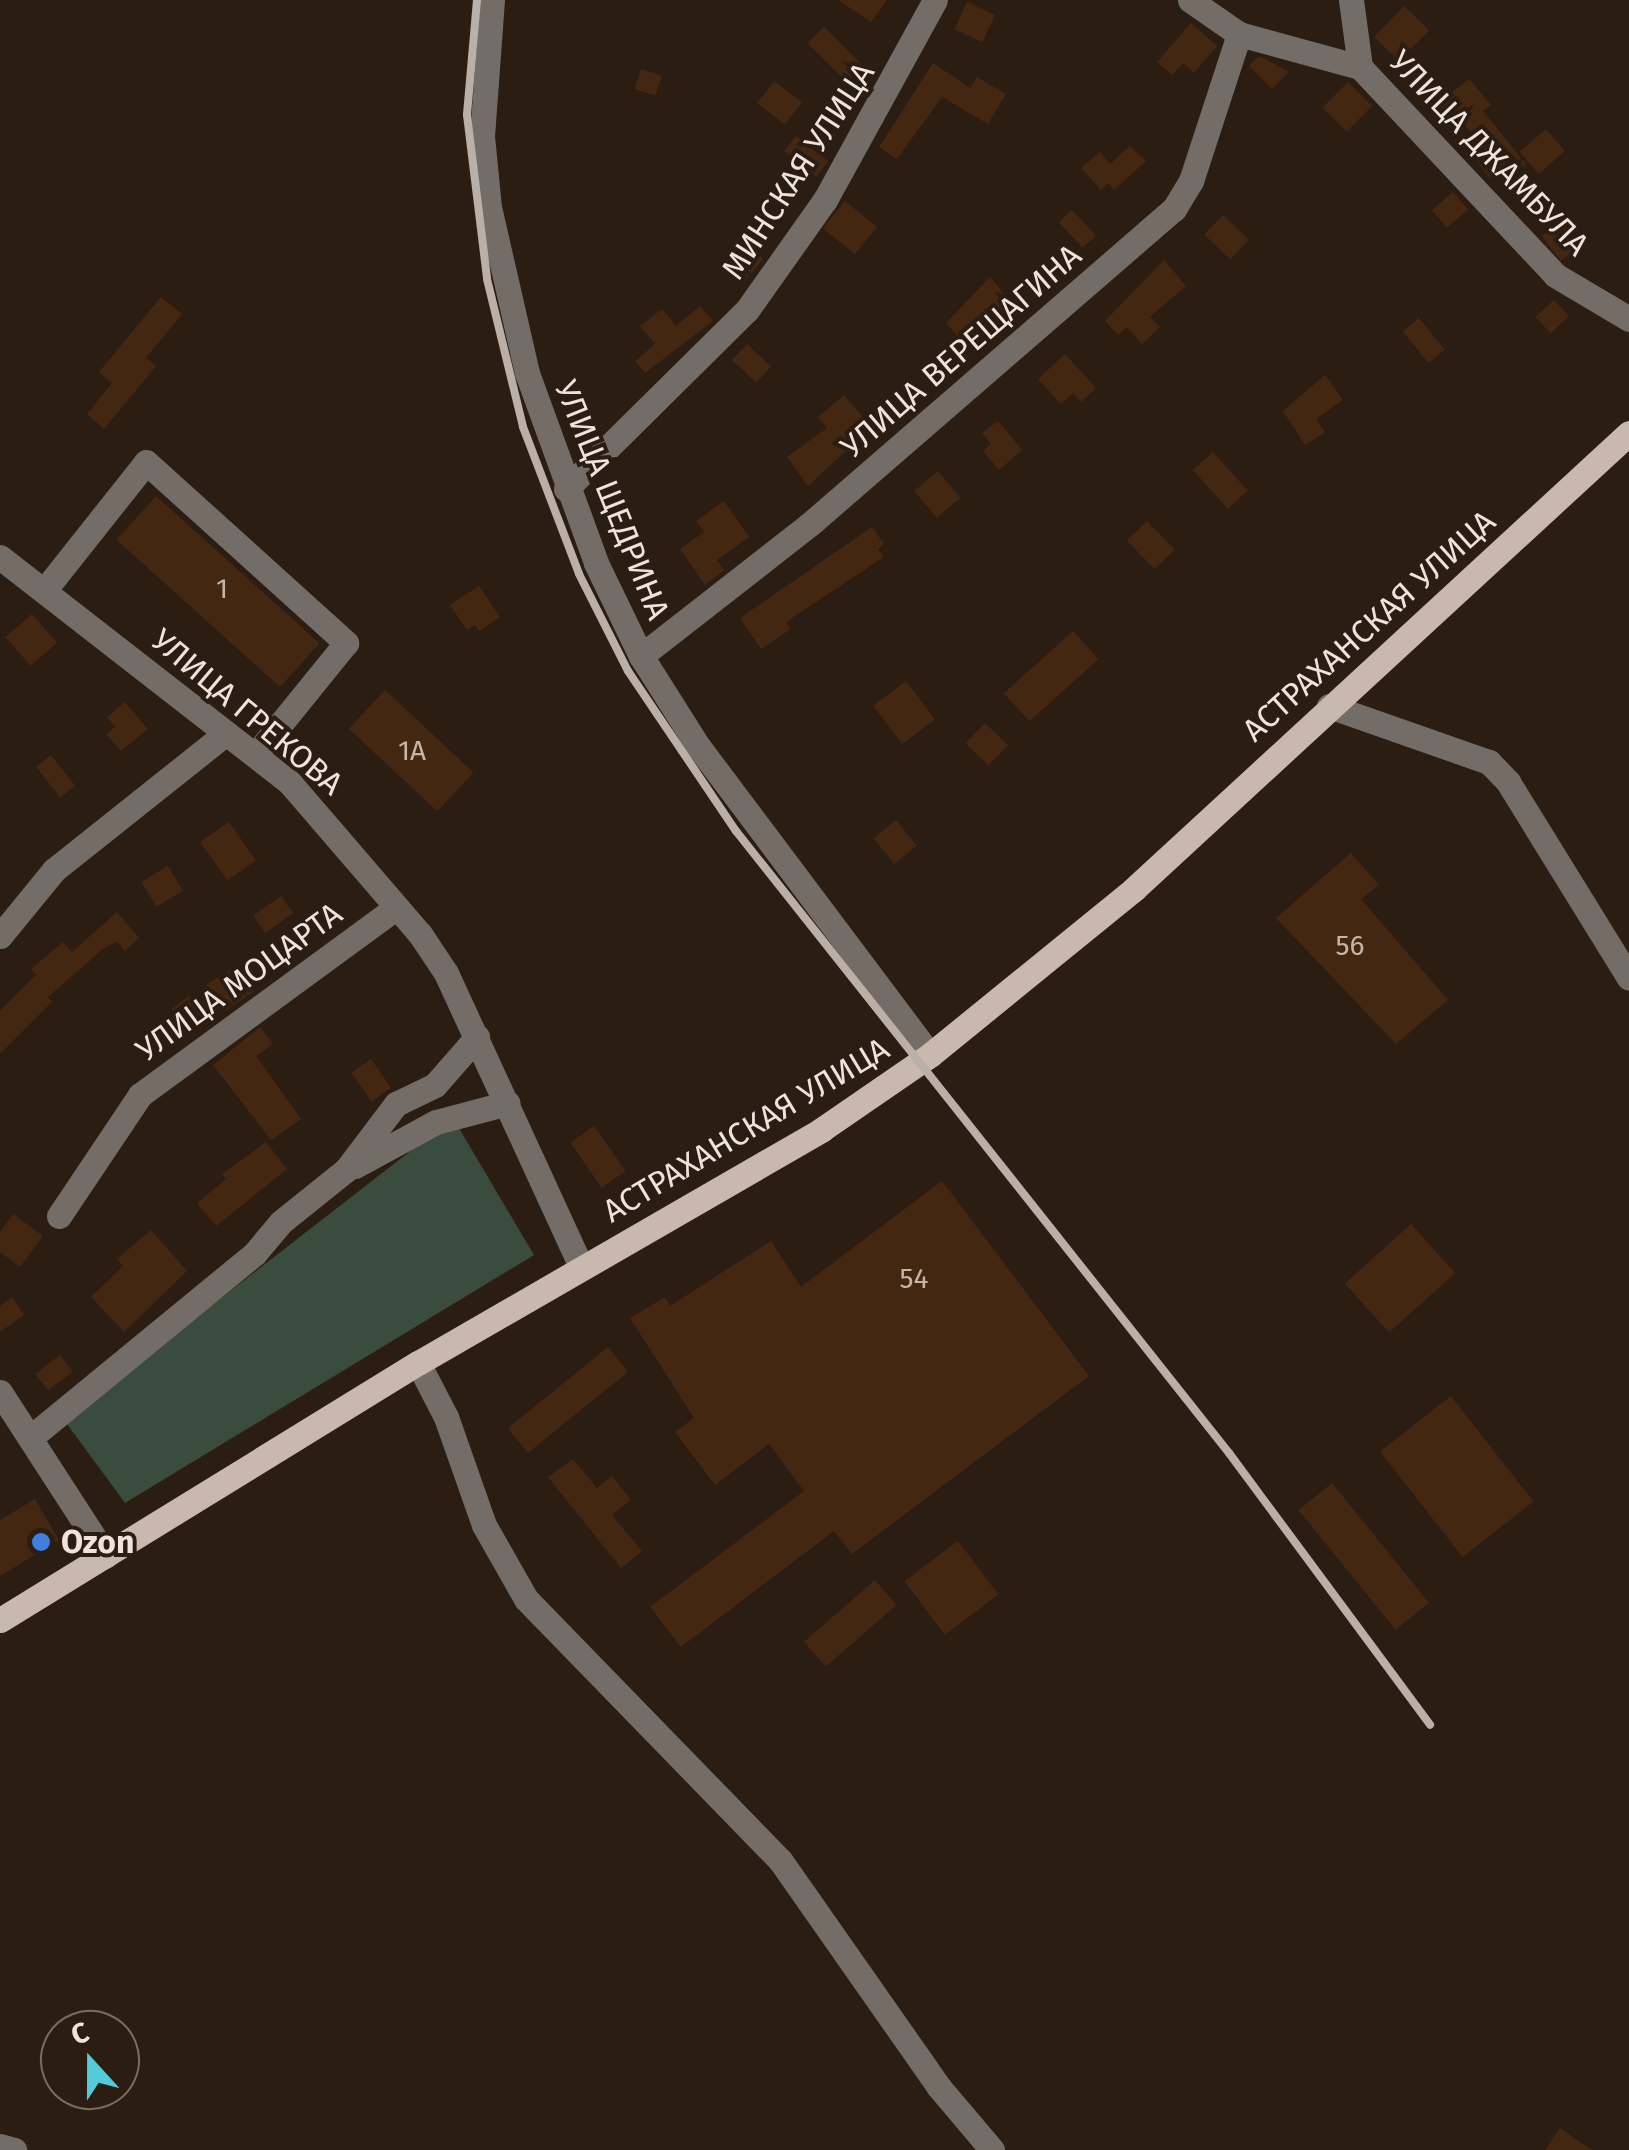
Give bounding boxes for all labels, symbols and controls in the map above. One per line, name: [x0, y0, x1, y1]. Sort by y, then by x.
street label: УЛИЦА ДЖАМБУЛА: [1381, 42, 1597, 264]
street label: МИНСКАЯ УЛИЦА: [714, 55, 882, 287]
street label: УЛИЦА ВЕРЕЩАГИНА: [833, 236, 1089, 466]
street label: УЛИЦА ЩЕДРИНА: [547, 375, 677, 625]
street label: АСТРАХАНСКАЯ УЛИЦА: [1235, 502, 1503, 750]
house number: 1: [216, 572, 228, 606]
street label: УЛИЦА ГРЕКОВА: [144, 621, 350, 803]
house number: 1А: [398, 734, 426, 768]
street label: УЛИЦА МОЦАРТА: [129, 894, 349, 1070]
house number: 56: [1336, 929, 1364, 963]
street label: АСТРАХАНСКАЯ УЛИЦА: [596, 1029, 896, 1231]
house number: 54: [900, 1262, 928, 1296]
place label: Ozon: [61, 1523, 134, 1561]
marker: Ozon: [30, 1531, 52, 1553]
north arrow: [40, 2010, 140, 2110]
text: С: [66, 2015, 93, 2052]

